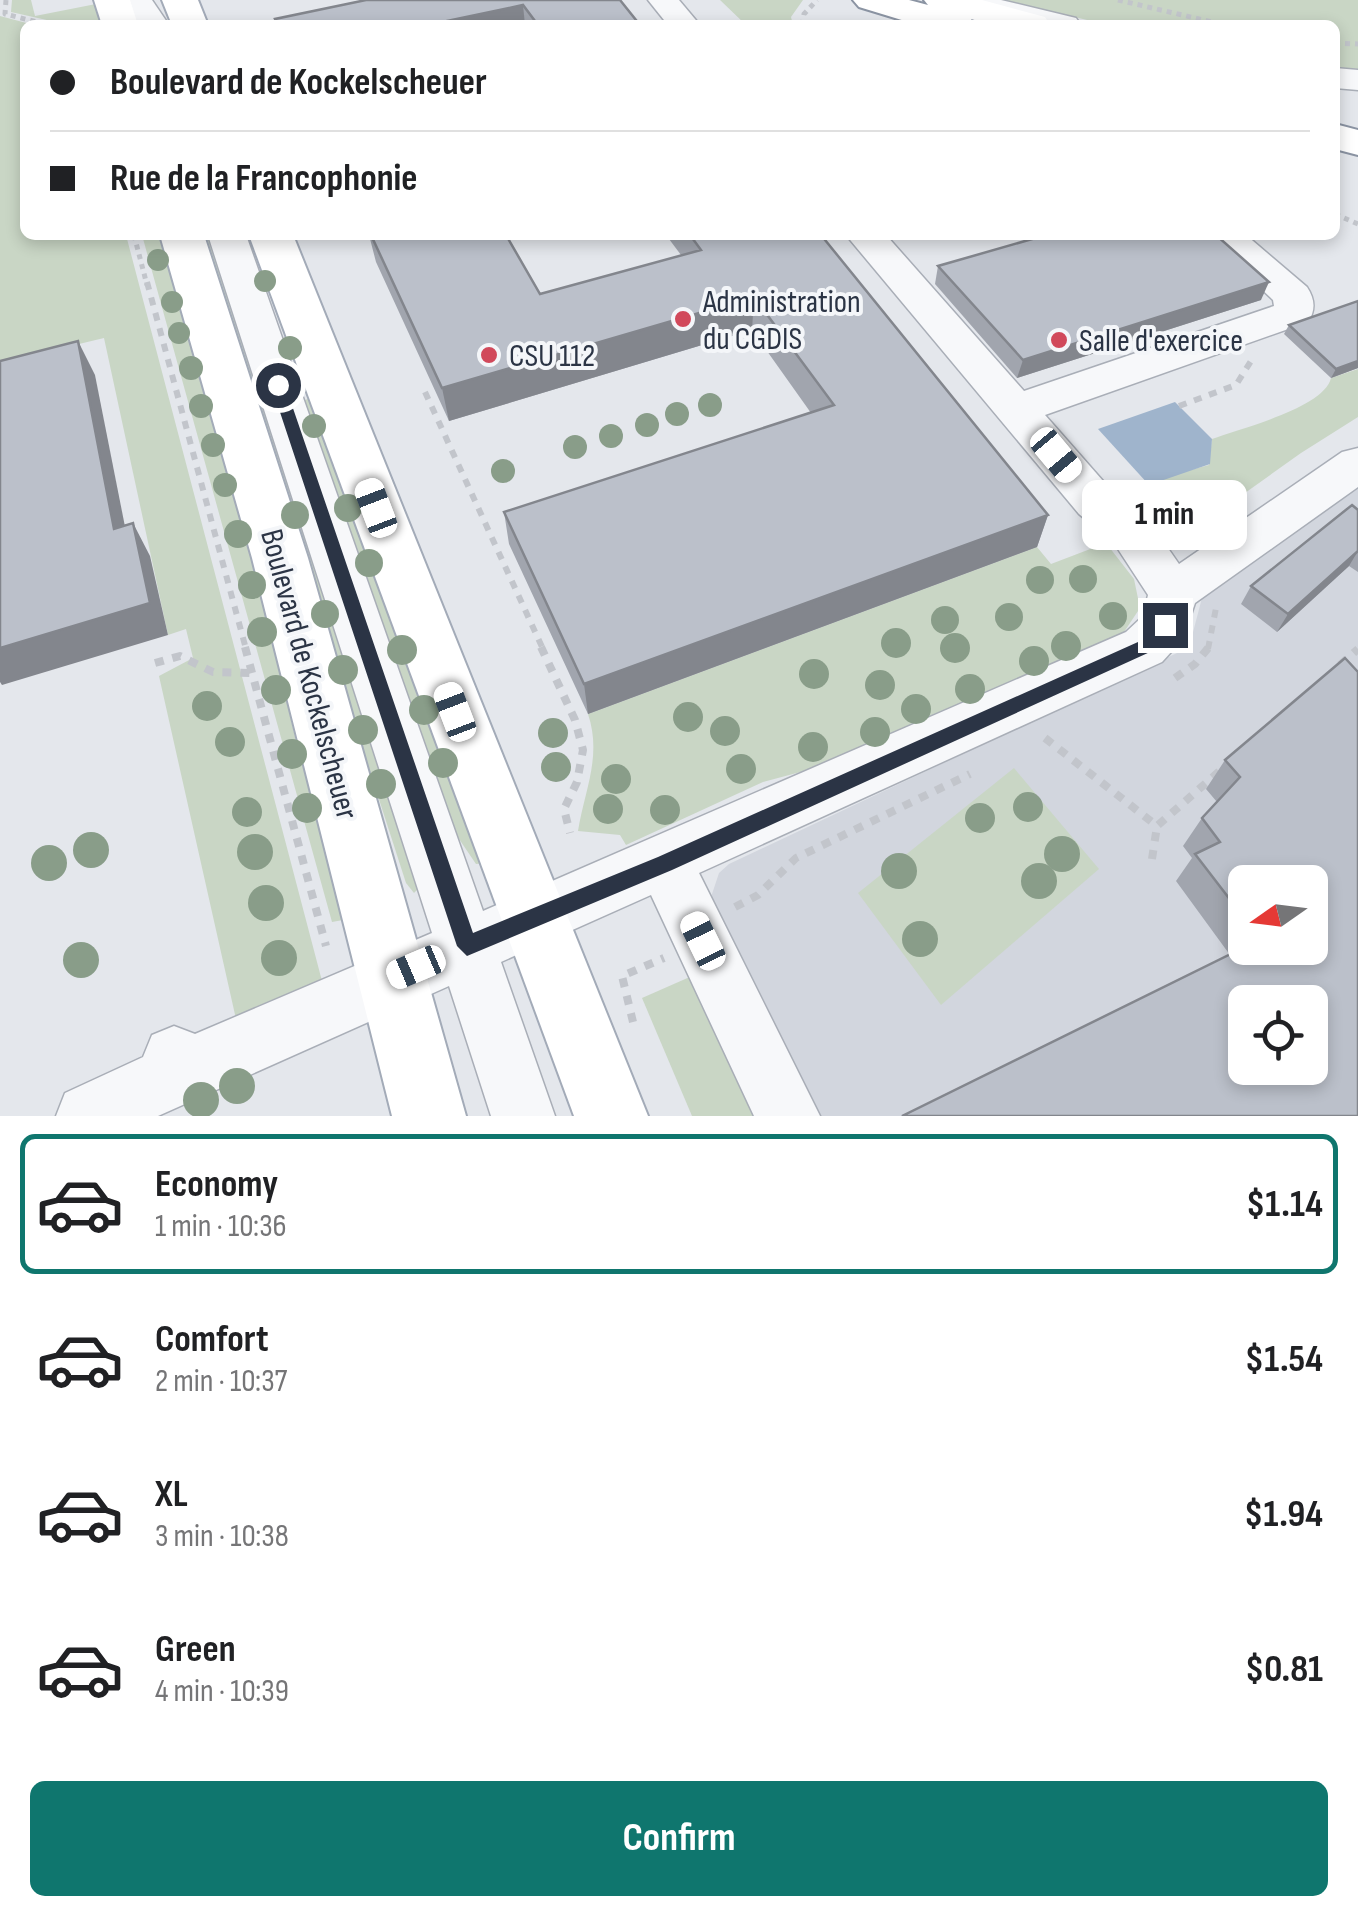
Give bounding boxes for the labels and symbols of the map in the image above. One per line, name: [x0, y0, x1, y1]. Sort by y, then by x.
place label: Administration du CGDIS: [702, 283, 861, 359]
marker: Administration du CGDIS: [672, 308, 694, 330]
place label: Salle d'exercice: [1079, 322, 1243, 361]
marker: Salle d'exercice: [1048, 329, 1070, 351]
place label: CSU 112: [509, 337, 595, 376]
marker: CSU 112: [478, 344, 500, 366]
route start: [256, 363, 301, 408]
car: [1025, 422, 1087, 488]
car: [351, 475, 401, 541]
callout: 1 min: [1082, 480, 1248, 550]
street label: Boulevard de Kockelscheuer: [251, 525, 366, 824]
route end: [1143, 603, 1188, 648]
car: [430, 679, 480, 745]
north arrow: [1228, 865, 1328, 965]
car: [676, 907, 730, 975]
car: [383, 941, 449, 993]

